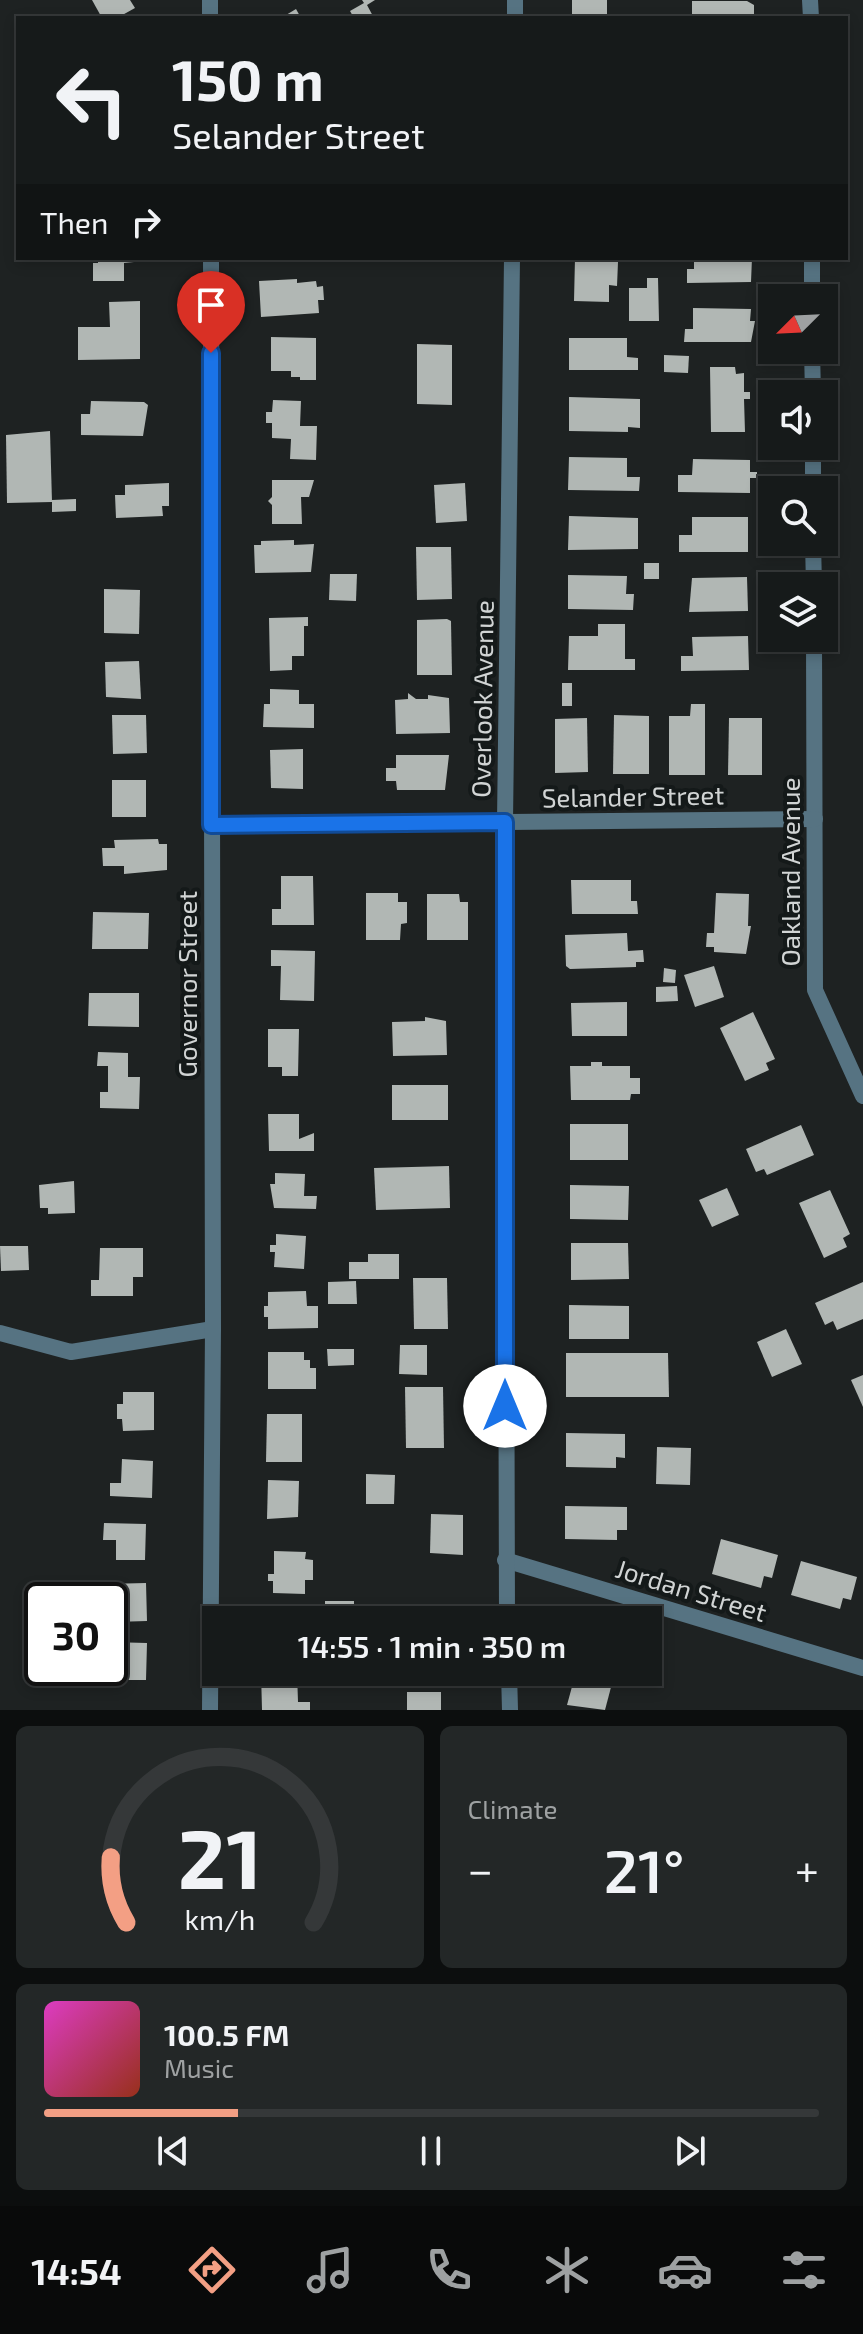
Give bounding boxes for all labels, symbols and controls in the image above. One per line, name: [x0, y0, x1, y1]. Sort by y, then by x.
text: 150 m: [172, 45, 324, 112]
icon: left: [40, 48, 144, 152]
text: Selander Street: [172, 113, 425, 156]
icon: right: [124, 200, 168, 244]
text: Then: [40, 204, 108, 240]
pin: [177, 271, 245, 353]
icon: arrive: [189, 283, 233, 327]
north arrow: [758, 284, 838, 364]
map controls: [758, 284, 838, 652]
button: sound: [758, 380, 838, 460]
button: search: [758, 476, 838, 556]
button: layers: [758, 572, 838, 652]
street label: Overlook Avenue: [464, 600, 499, 798]
street label: Oakland Avenue: [774, 777, 805, 967]
street label: Selander Street: [541, 778, 725, 813]
street label: Governor Street: [171, 891, 202, 1077]
position arrow: [463, 1364, 547, 1448]
street label: Jordan Street: [612, 1552, 771, 1627]
speed limit sign: 30: [24, 1582, 128, 1686]
text: 14:55 · 1 min · 350 m: [298, 1628, 566, 1664]
text: Climate: [468, 1793, 557, 1824]
text: 21: [178, 1806, 262, 1906]
text: 21°: [604, 1833, 684, 1905]
text: −: [468, 1842, 493, 1895]
text: +: [795, 1842, 819, 1895]
text: km/h: [184, 1901, 255, 1936]
text: 100.5 FM: [164, 2016, 289, 2052]
text: Music: [164, 2052, 234, 2083]
icon: previous: [151, 2129, 195, 2173]
icon: pause: [409, 2129, 453, 2173]
icon: next: [668, 2129, 712, 2173]
icon: directions: [184, 2242, 240, 2298]
icon: music: [302, 2242, 358, 2298]
icon: phone: [421, 2242, 477, 2298]
icon: climate: [539, 2242, 595, 2298]
icon: car: [657, 2242, 713, 2298]
icon: filters: [776, 2242, 832, 2298]
text: 14:54: [31, 2249, 122, 2292]

